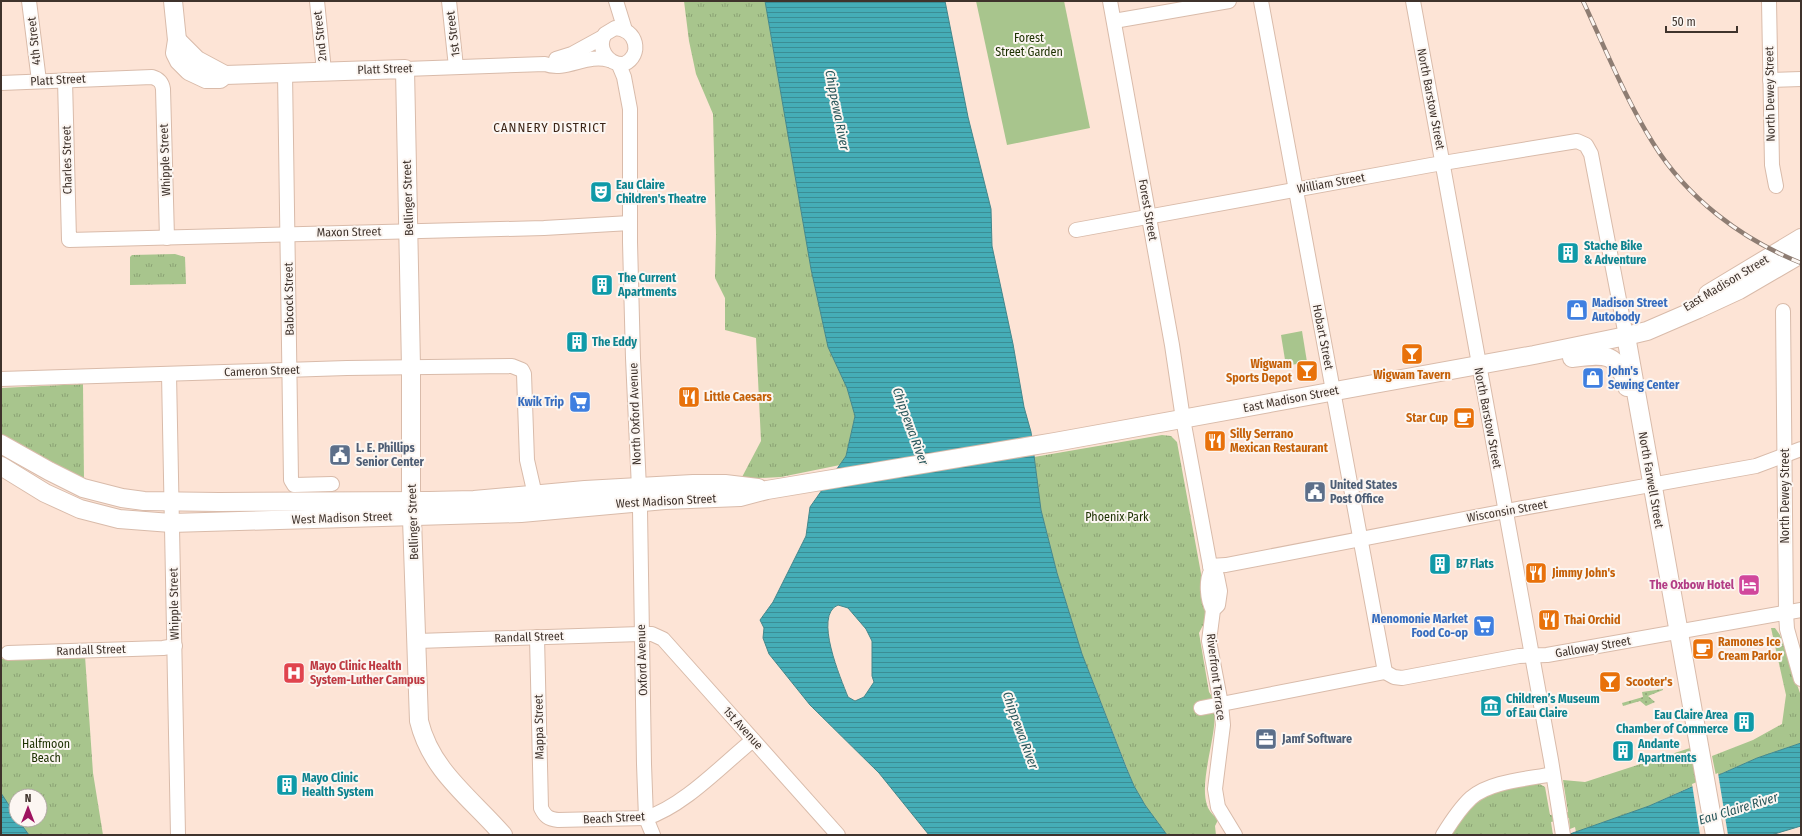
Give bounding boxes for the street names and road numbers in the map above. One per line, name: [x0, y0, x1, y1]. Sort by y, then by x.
street label: 2nd Street: [310, 10, 330, 62]
street label: 1st Street: [443, 10, 463, 58]
street label: 4th Street: [25, 16, 43, 66]
street label: North Dewey Street: [1762, 46, 1778, 142]
street label: North Barstow Street: [1414, 47, 1448, 151]
street label: Platt Street: [357, 61, 413, 77]
street label: Platt Street: [30, 72, 86, 88]
street label: Whipple Street: [157, 123, 173, 196]
street label: Charles Street: [59, 125, 75, 195]
street label: Bellinger Street: [400, 160, 416, 236]
street label: William Street: [1296, 170, 1366, 196]
street label: Forest Street: [1136, 178, 1160, 242]
street label: Maxon Street: [317, 224, 381, 240]
street label: East Madison Street: [1681, 252, 1771, 314]
street label: Babcock Street: [281, 262, 297, 336]
street label: Hobart Street: [1310, 303, 1336, 371]
street label: North Oxford Avenue: [626, 362, 644, 465]
street label: Cameron Street: [224, 363, 300, 379]
street label: North Barstow Street: [1471, 366, 1505, 470]
street label: East Madison Street: [1242, 383, 1340, 415]
street label: North Farwell Street: [1636, 431, 1666, 529]
street label: North Dewey Street: [1778, 448, 1792, 544]
street label: Bellinger Street: [405, 484, 421, 560]
street label: West Madison Street: [615, 491, 717, 511]
street label: Wisconsin Street: [1466, 497, 1548, 525]
street label: West Madison Street: [291, 509, 393, 527]
street label: Whipple Street: [166, 568, 182, 640]
street label: Oxford Avenue: [634, 624, 650, 696]
street label: Randall Street: [494, 629, 564, 645]
street label: Riverfront Terrace: [1204, 633, 1228, 721]
street label: Galloway Street: [1554, 633, 1632, 661]
street label: Randall Street: [56, 642, 126, 658]
street label: Mappa Street: [531, 694, 547, 760]
street label: 1st Avenue: [720, 704, 766, 752]
street label: Beach Street: [583, 809, 645, 827]

